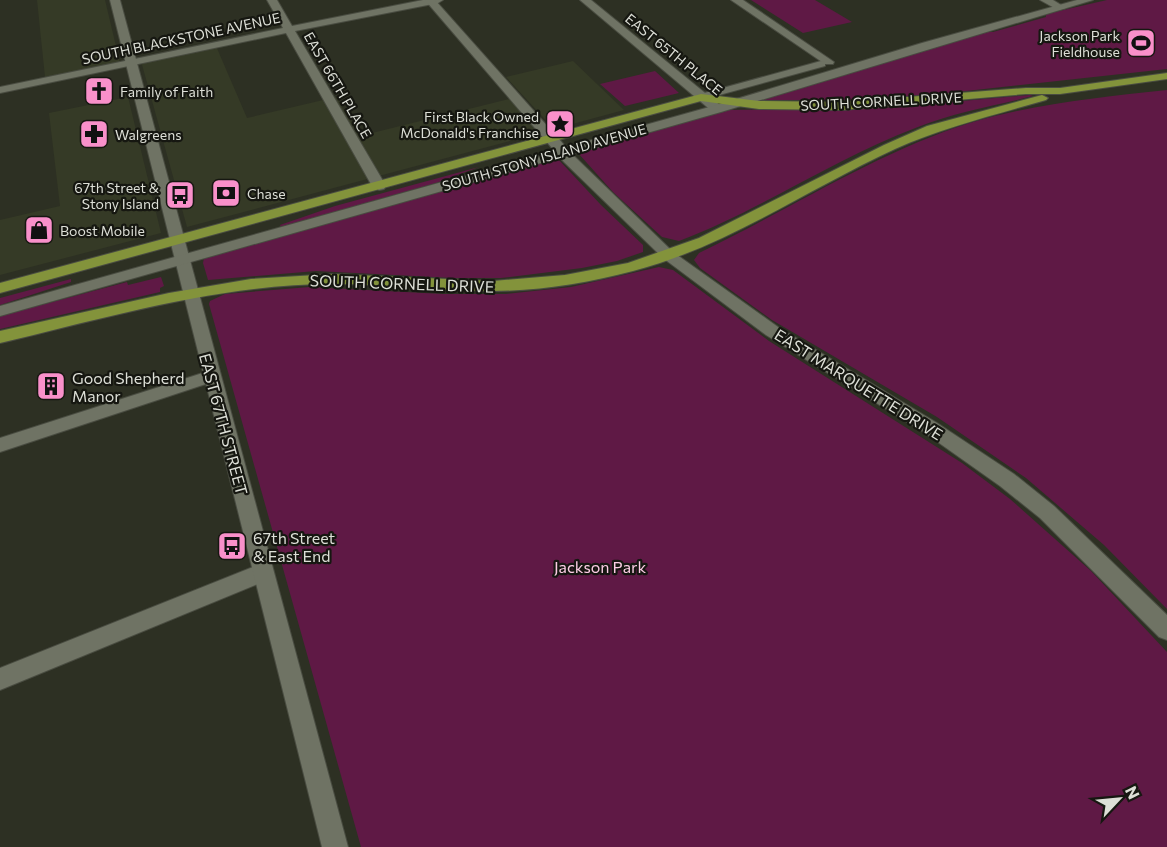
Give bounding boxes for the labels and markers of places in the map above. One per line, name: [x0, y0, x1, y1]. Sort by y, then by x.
place label: Jackson Park Fieldhouse: [1039, 27, 1120, 60]
sports icon: Jackson Park Fieldhouse: [1125, 27, 1157, 59]
church icon: Family of Faith: [83, 75, 115, 107]
place label: Family of Faith: [120, 83, 213, 100]
place label: First Black Owned McDonald's Franchise: [400, 108, 539, 141]
place icon: First Black Owned McDonald's Franchise: [544, 108, 576, 140]
pharmacy icon: Walgreens: [78, 118, 110, 150]
place label: Walgreens: [115, 126, 182, 143]
bank icon: Chase: [210, 177, 242, 209]
place label: 67th Street & Stony Island: [74, 179, 160, 212]
bus stop icon: 67th Street & Stony Island: [164, 179, 196, 211]
place label: Chase: [247, 185, 286, 202]
shop icon: Boost Mobile: [23, 214, 55, 246]
place label: Boost Mobile: [60, 222, 145, 239]
place label: Good Shepherd Manor: [72, 368, 185, 405]
building icon: Good Shepherd Manor: [35, 370, 67, 402]
place label: 67th Street & East End: [253, 528, 336, 565]
bus stop icon: 67th Street & East End: [216, 530, 248, 562]

